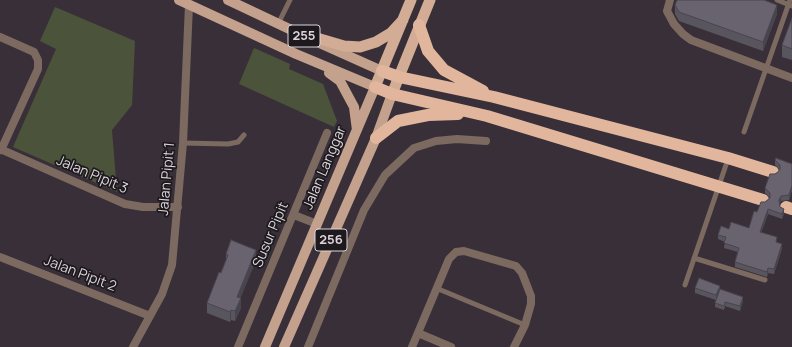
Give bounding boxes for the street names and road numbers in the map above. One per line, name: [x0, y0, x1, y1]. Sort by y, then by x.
road number: 255: [288, 25, 320, 47]
street label: Jalan Langgar: [300, 124, 350, 212]
street label: Jalan Pipit 1: [155, 142, 179, 216]
street label: Jalan Pipit 3: [54, 152, 130, 198]
street label: Susur Pipit: [250, 200, 292, 270]
road number: 256: [315, 229, 347, 251]
street label: Jalan Pipit 2: [41, 253, 119, 295]

